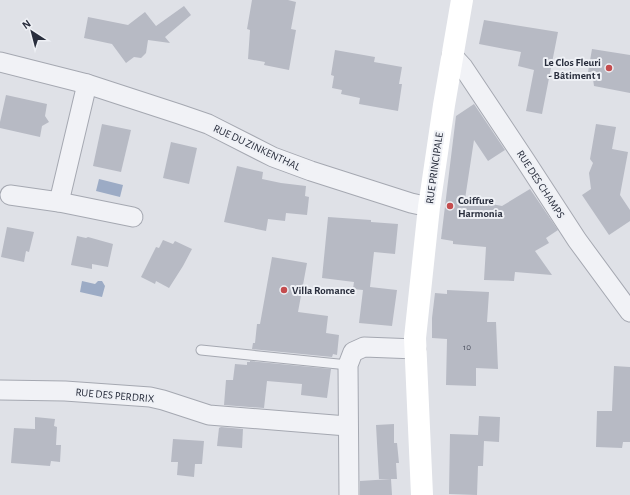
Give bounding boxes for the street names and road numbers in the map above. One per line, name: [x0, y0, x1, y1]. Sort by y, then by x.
street label: RUE DU ZINKENTHAL: [212, 122, 302, 173]
street label: RUE PRINCIPALE: [424, 131, 445, 205]
street label: RUE DES CHAMPS: [515, 148, 567, 220]
street label: RUE DES PERDRIX: [75, 387, 155, 404]

